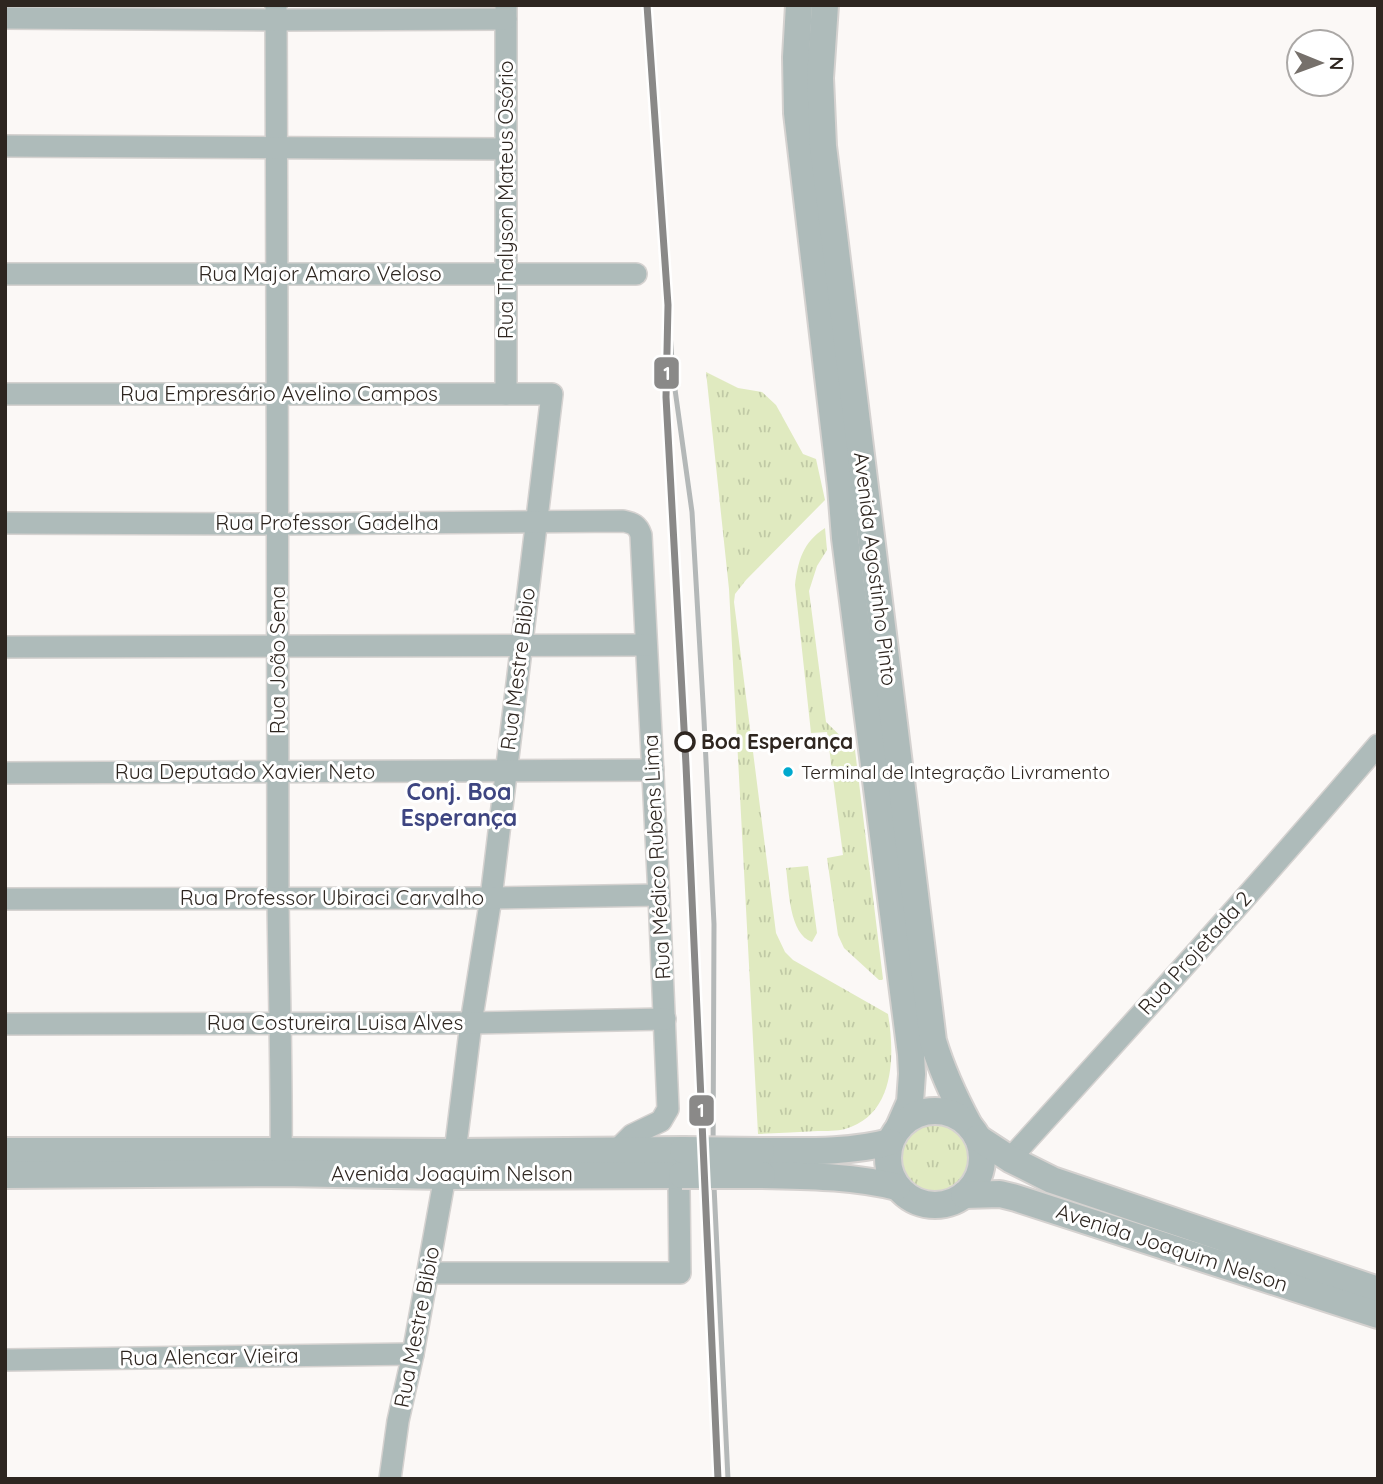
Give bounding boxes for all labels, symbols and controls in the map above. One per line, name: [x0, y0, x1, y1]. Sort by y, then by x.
north arrow: [1285, 28, 1355, 98]
text: N: [1325, 56, 1349, 70]
street label: Rua Thalyson Mateus Osório: [492, 61, 518, 339]
street label: Rua Major Amaro Veloso: [198, 260, 442, 286]
line badge: 1: [653, 356, 680, 390]
text: 1: [663, 361, 671, 385]
street label: Rua Empresário Avelino Campos: [120, 380, 438, 406]
street label: Avenida Agostinho Pinto: [849, 450, 903, 687]
street label: Rua Professor Gadelha: [215, 509, 439, 535]
street label: Rua João Sena: [264, 586, 290, 734]
street label: Rua Mestre Bibio: [494, 586, 540, 752]
place label: Boa Esperança: [701, 728, 853, 754]
marker: Boa Esperança: [675, 732, 695, 752]
street label: Rua Médico Rubens Lima: [637, 734, 675, 980]
street label: Rua Deputado Xavier Neto: [115, 758, 375, 784]
place label: Terminal de Integração Livramento: [801, 760, 1110, 784]
marker: Terminal de Integração Livramento: [781, 765, 795, 779]
district label: Conj. Boa Esperança: [401, 777, 517, 832]
street label: Rua Professor Ubiraci Carvalho: [180, 884, 484, 910]
street label: Rua Projetada 2: [1132, 885, 1257, 1019]
street label: Rua Costureira Luisa Alves: [207, 1009, 463, 1035]
line badge: 1: [688, 1094, 715, 1127]
text: 1: [697, 1098, 705, 1122]
street label: Avenida Joaquim Nelson: [331, 1160, 573, 1186]
street label: Avenida Joaquim Nelson: [1053, 1197, 1291, 1297]
street label: Rua Mestre Bibio: [388, 1244, 444, 1410]
street label: Rua Alencar Vieira: [119, 1341, 299, 1371]

